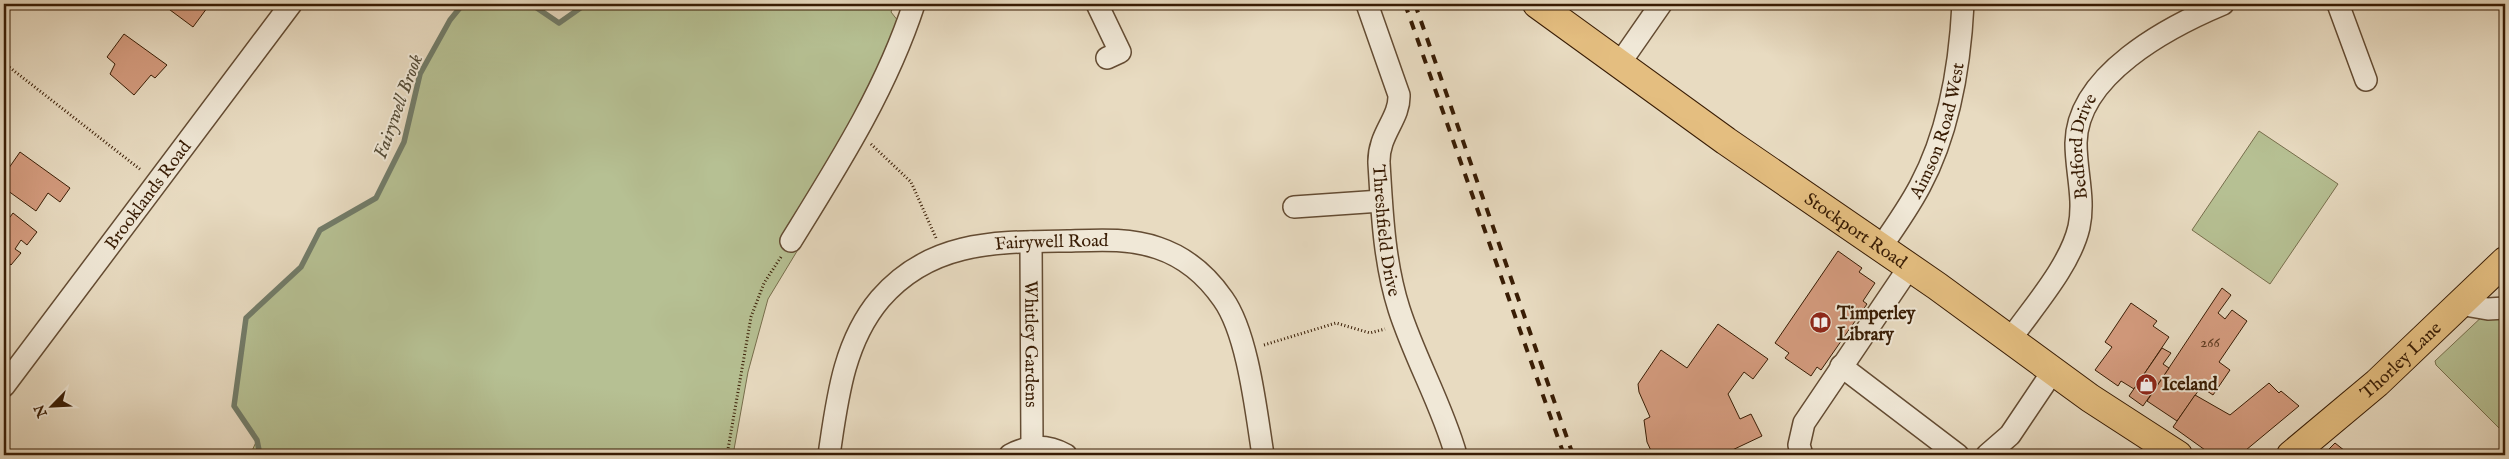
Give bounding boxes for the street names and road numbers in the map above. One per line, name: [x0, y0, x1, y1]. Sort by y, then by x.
street label: Aimson Road West: [1905, 61, 1971, 204]
street label: Bedford Drive: [2066, 90, 2103, 200]
street label: Brooklands Road: [100, 136, 197, 255]
street label: Threshfield Drive: [1366, 164, 1405, 299]
street label: Stockport Road: [1799, 188, 1911, 275]
street label: Fairywell Road: [994, 230, 1109, 257]
street label: Whitley Gardens: [1018, 280, 1042, 408]
street label: Thorley Lane: [2356, 317, 2447, 405]

